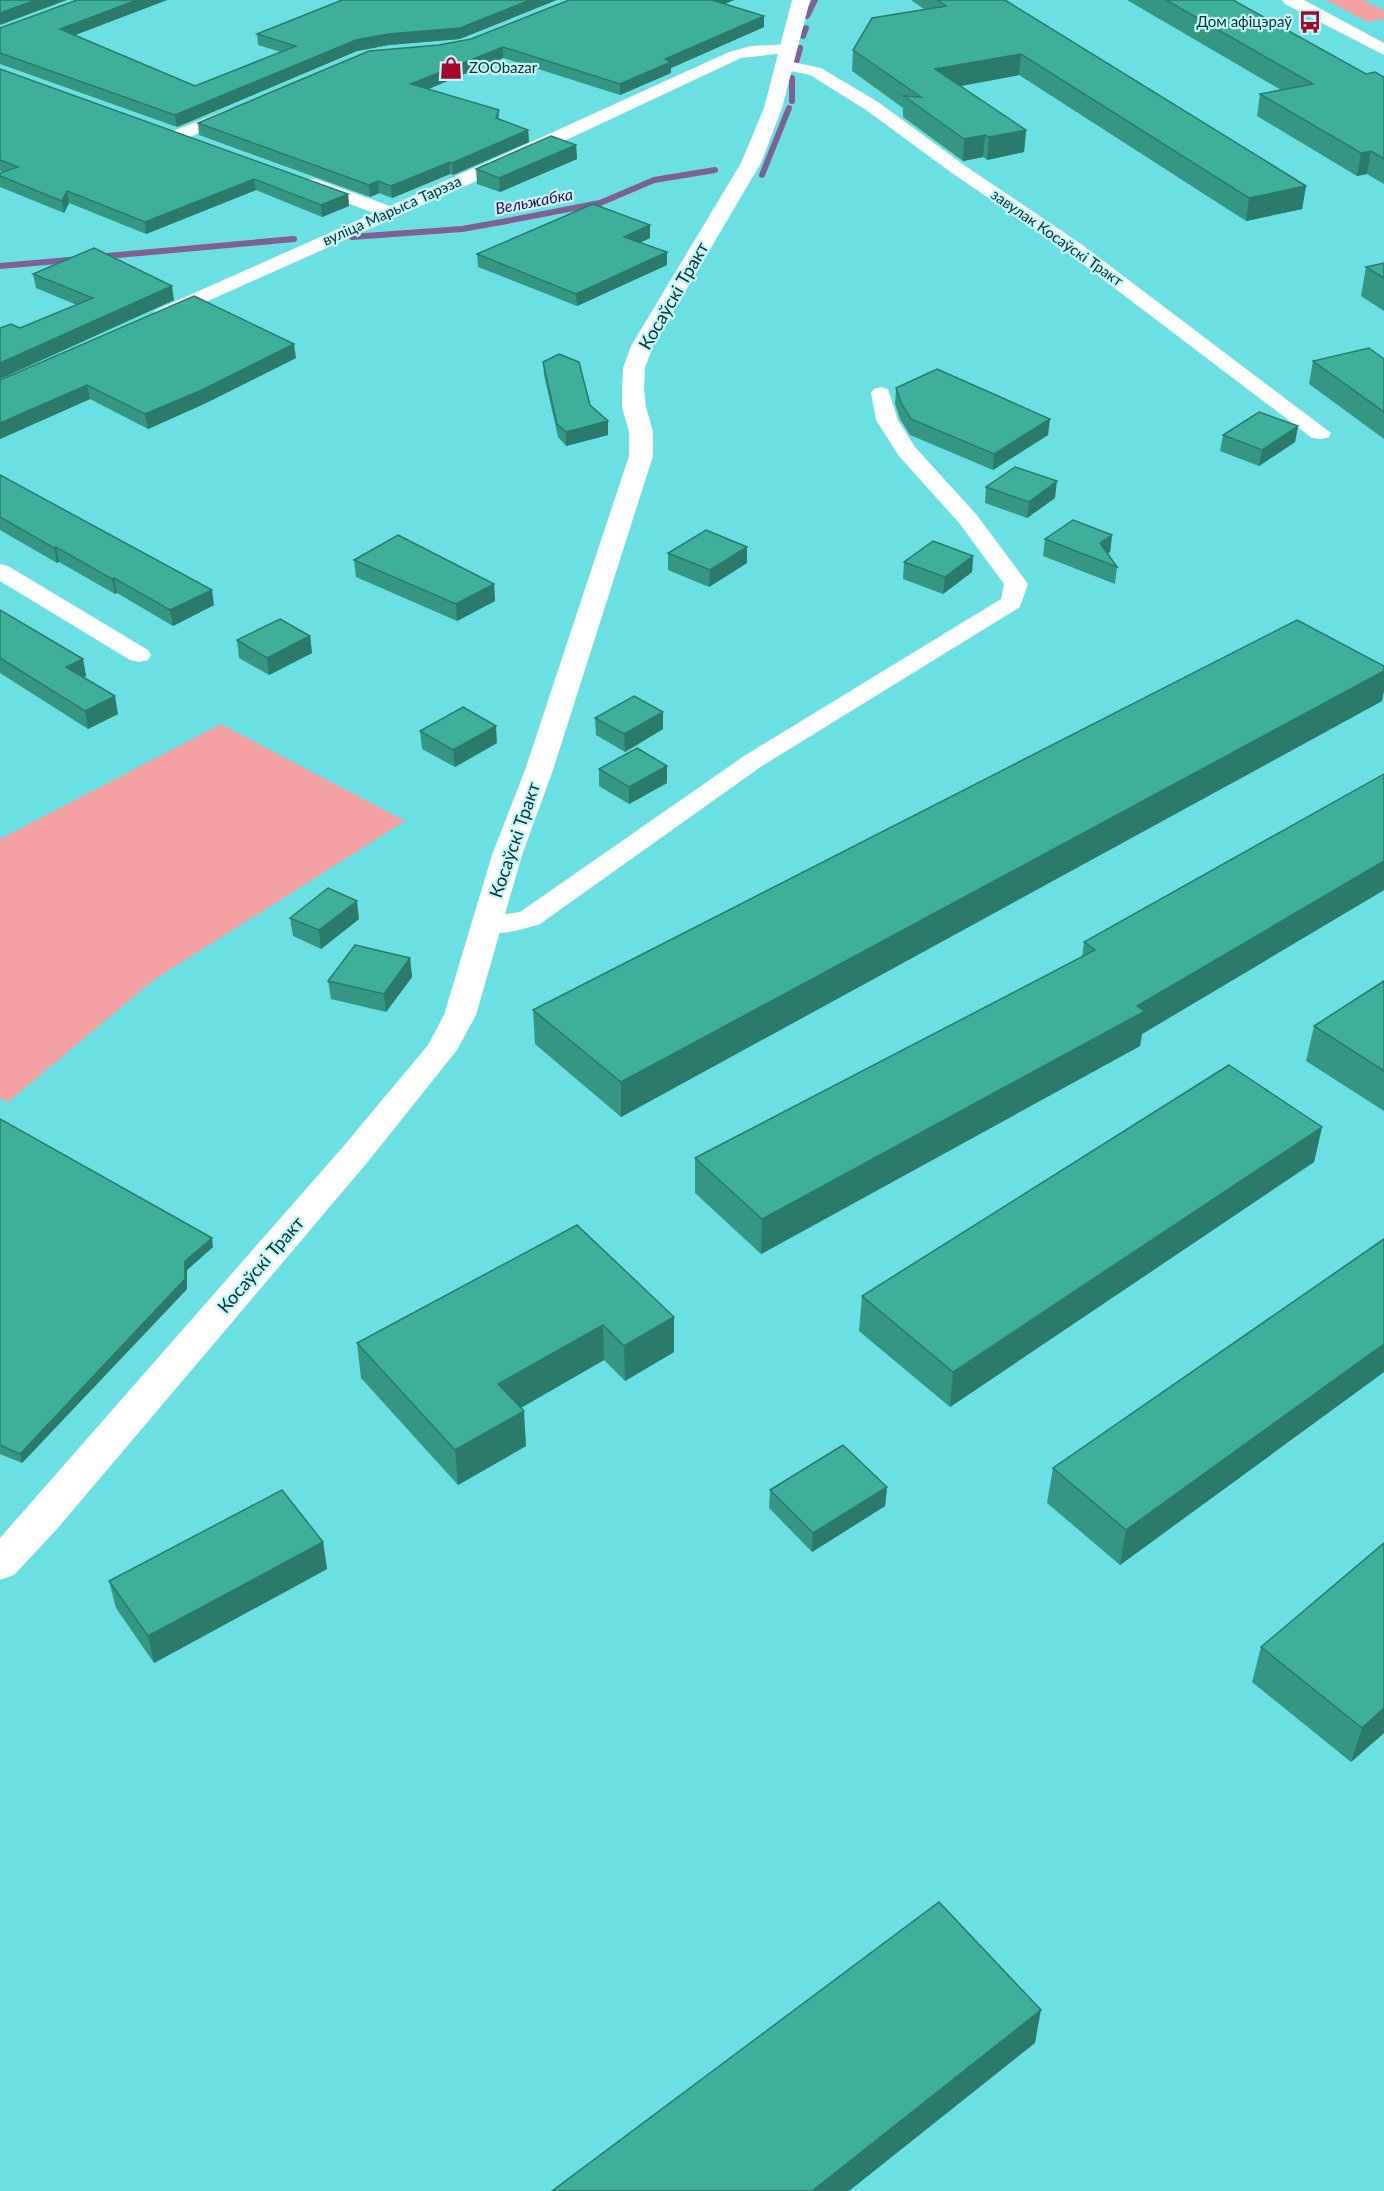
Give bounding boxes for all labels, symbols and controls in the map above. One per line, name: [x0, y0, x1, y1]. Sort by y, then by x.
bus stop icon: Дом афіцэраў: [1297, 9, 1323, 35]
place label: Дом афіцэраў: [1196, 12, 1292, 30]
shop icon: ZOObazar: [438, 55, 464, 81]
place label: ZOObazar: [469, 58, 538, 76]
street label: вуліца Марыса Тарэза: [319, 171, 464, 249]
water label: Вельжабка: [493, 184, 574, 217]
street label: завулак Косаўскі Тракт: [988, 185, 1127, 290]
street label: Косаўскі Тракт: [633, 238, 713, 353]
street label: Косаўскі Тракт: [484, 779, 544, 900]
street label: Косаўскі Тракт: [212, 1212, 308, 1317]

